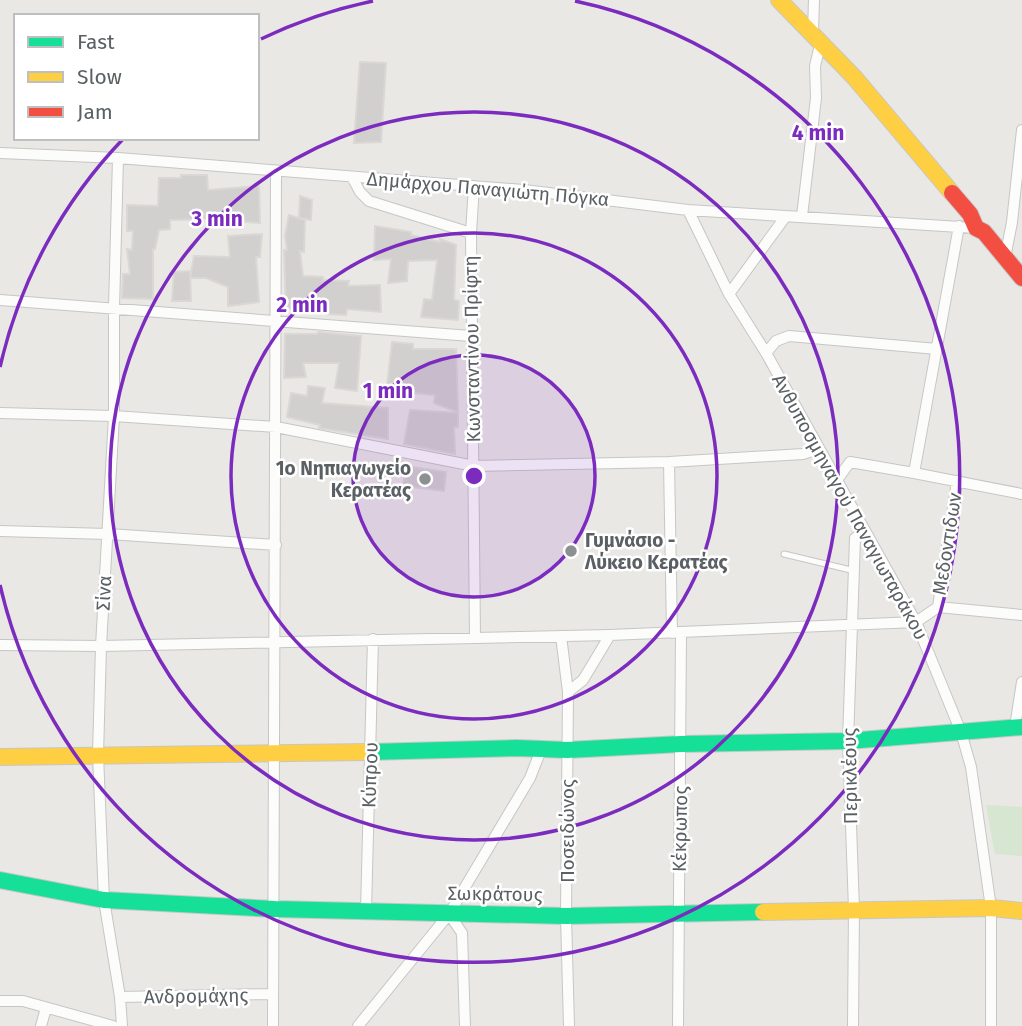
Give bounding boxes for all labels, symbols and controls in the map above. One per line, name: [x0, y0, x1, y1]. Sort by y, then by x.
legend: [14, 14, 259, 140]
text: Fast: [77, 29, 115, 55]
text: Slow: [77, 64, 122, 90]
text: Jam: [77, 99, 113, 125]
text: 4 min: [792, 120, 844, 146]
street label: Δημάρχου Παναγιώτη Πόγκα: [366, 167, 610, 211]
text: 3 min: [190, 206, 243, 232]
street label: Κωνσταντίνου Πρίφτη: [459, 255, 485, 443]
text: 2 min: [276, 292, 328, 318]
street label: Ανθυποσμηναγού Παναγιωταράκου: [767, 370, 933, 644]
text: 1 min: [363, 378, 413, 404]
place label: 1ο Νηπιαγωγείο Κερατέας: [276, 457, 411, 502]
centre of rings: [462, 464, 486, 488]
marker: 1ο Νηπιαγωγείο Κερατέας: [417, 471, 433, 487]
street label: Μεδοντιδων: [928, 491, 966, 597]
place label: Γυμνάσιο - Λύκειο Κερατέας: [584, 529, 728, 574]
marker: Γυμνάσιο - Λύκειο Κερατέας: [563, 543, 579, 559]
street label: Σίνα: [92, 575, 116, 611]
street label: Περικλέους: [838, 727, 862, 825]
street label: Κύπρου: [357, 742, 383, 808]
street label: Ποσειδώνος: [556, 779, 579, 883]
street label: Κέκρωπος: [668, 785, 692, 872]
street label: Σωκράτους: [447, 882, 543, 906]
street label: Ανδρομάχης: [144, 984, 249, 1008]

